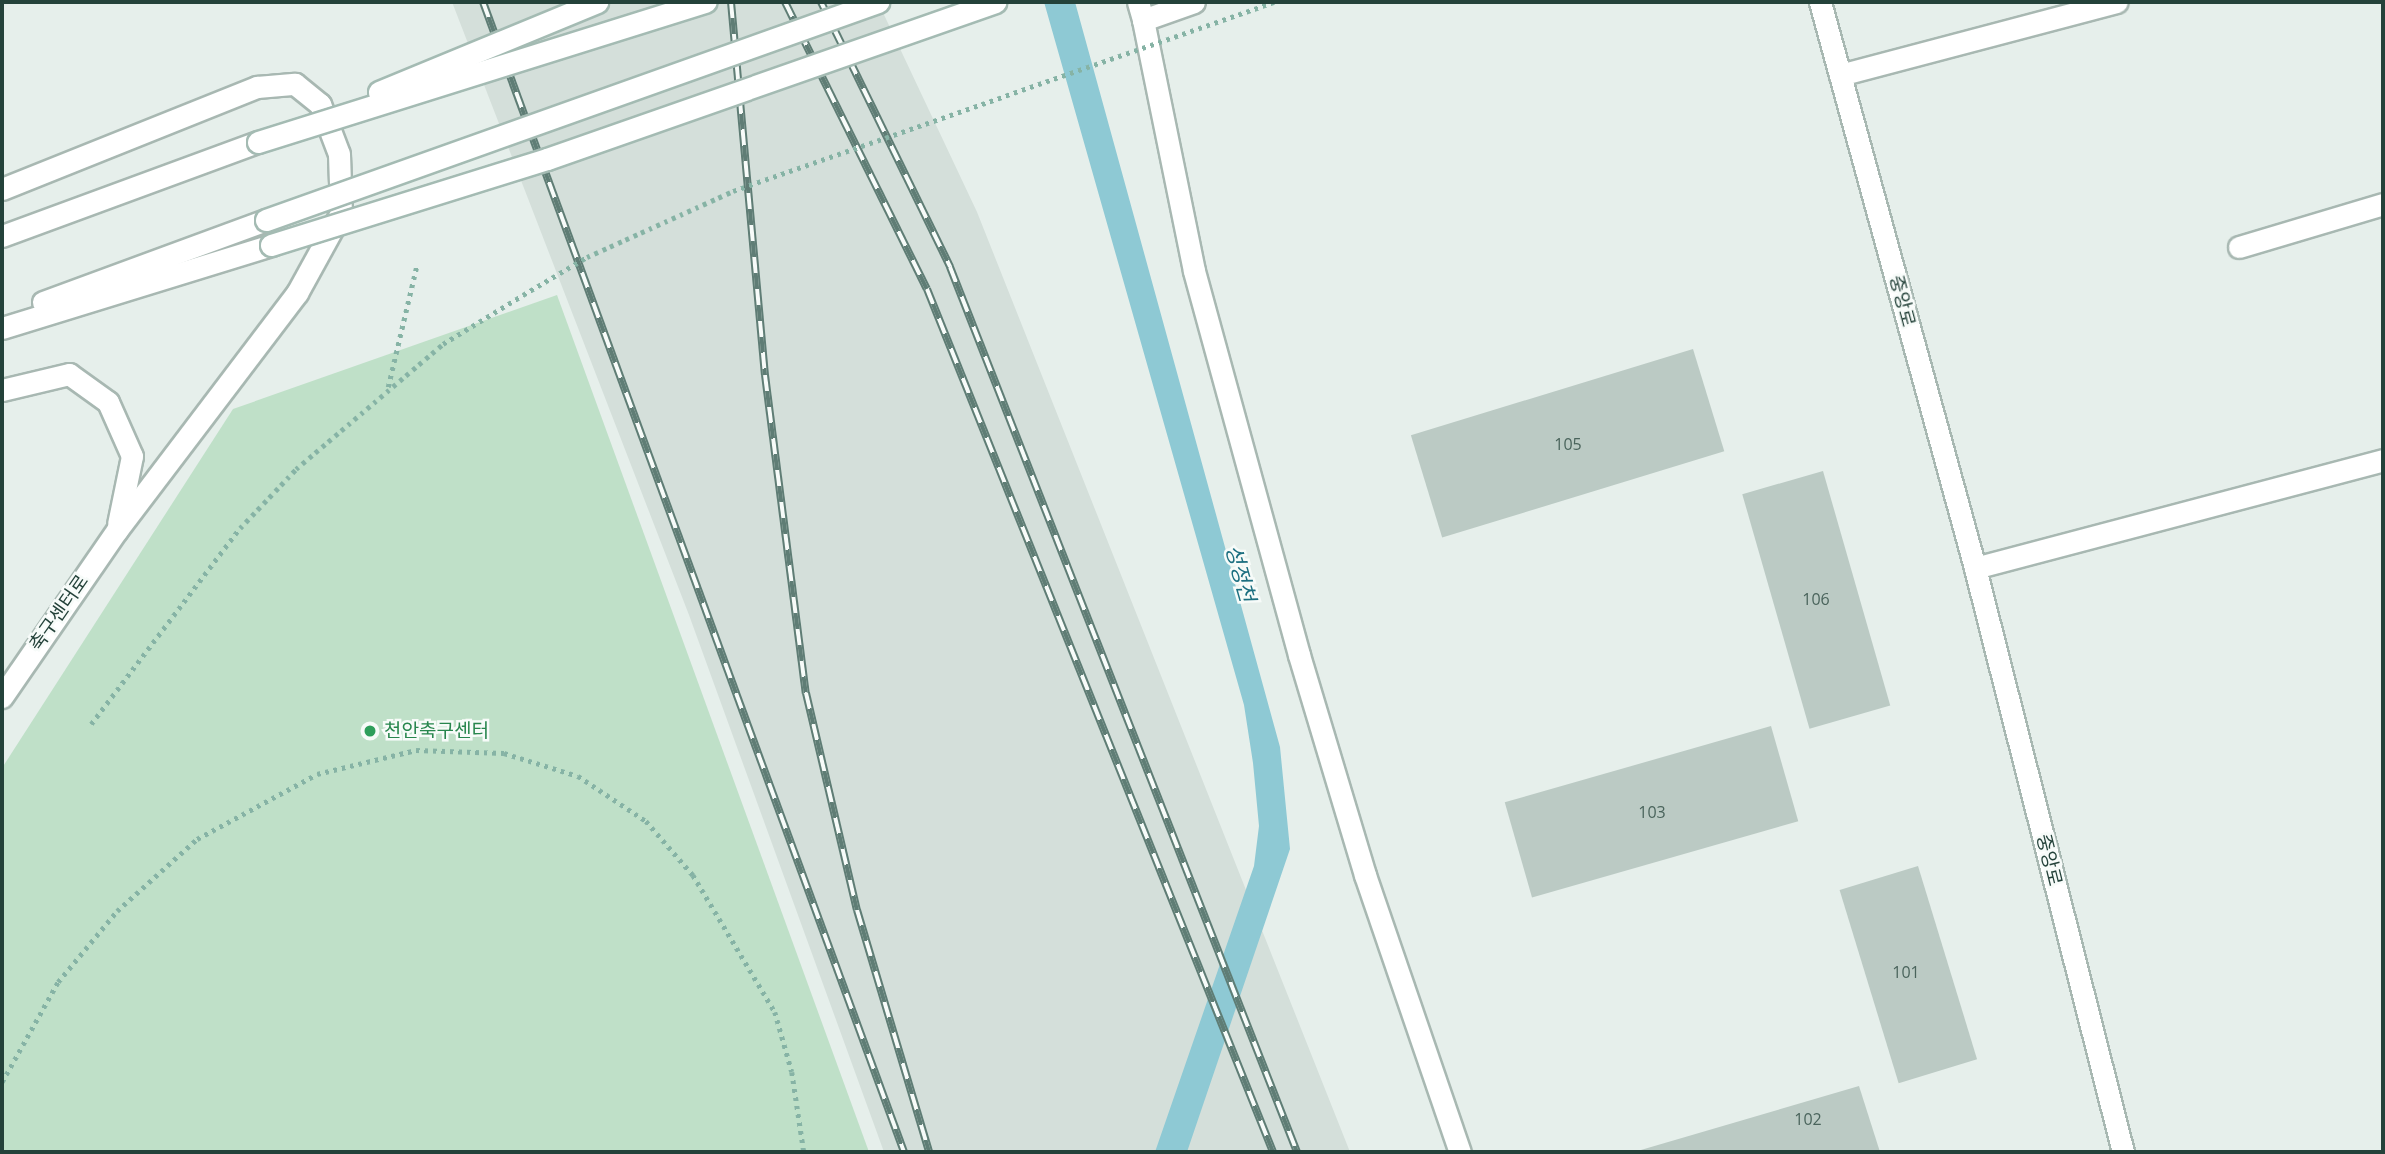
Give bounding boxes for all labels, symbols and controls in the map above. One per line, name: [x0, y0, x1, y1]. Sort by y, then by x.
street label: 중앙로: [1884, 273, 1920, 329]
house number: 105: [1554, 434, 1582, 454]
water label: 성정천: [1221, 542, 1261, 604]
street label: 축구센터로: [25, 571, 93, 655]
house number: 106: [1802, 589, 1830, 609]
place label: 천안축구센터: [384, 720, 489, 742]
marker: 천안축구센터: [362, 723, 378, 739]
house number: 103: [1638, 802, 1666, 822]
street label: 중앙로: [2032, 832, 2066, 888]
house number: 101: [1892, 962, 1920, 982]
house number: 102: [1794, 1109, 1822, 1129]

